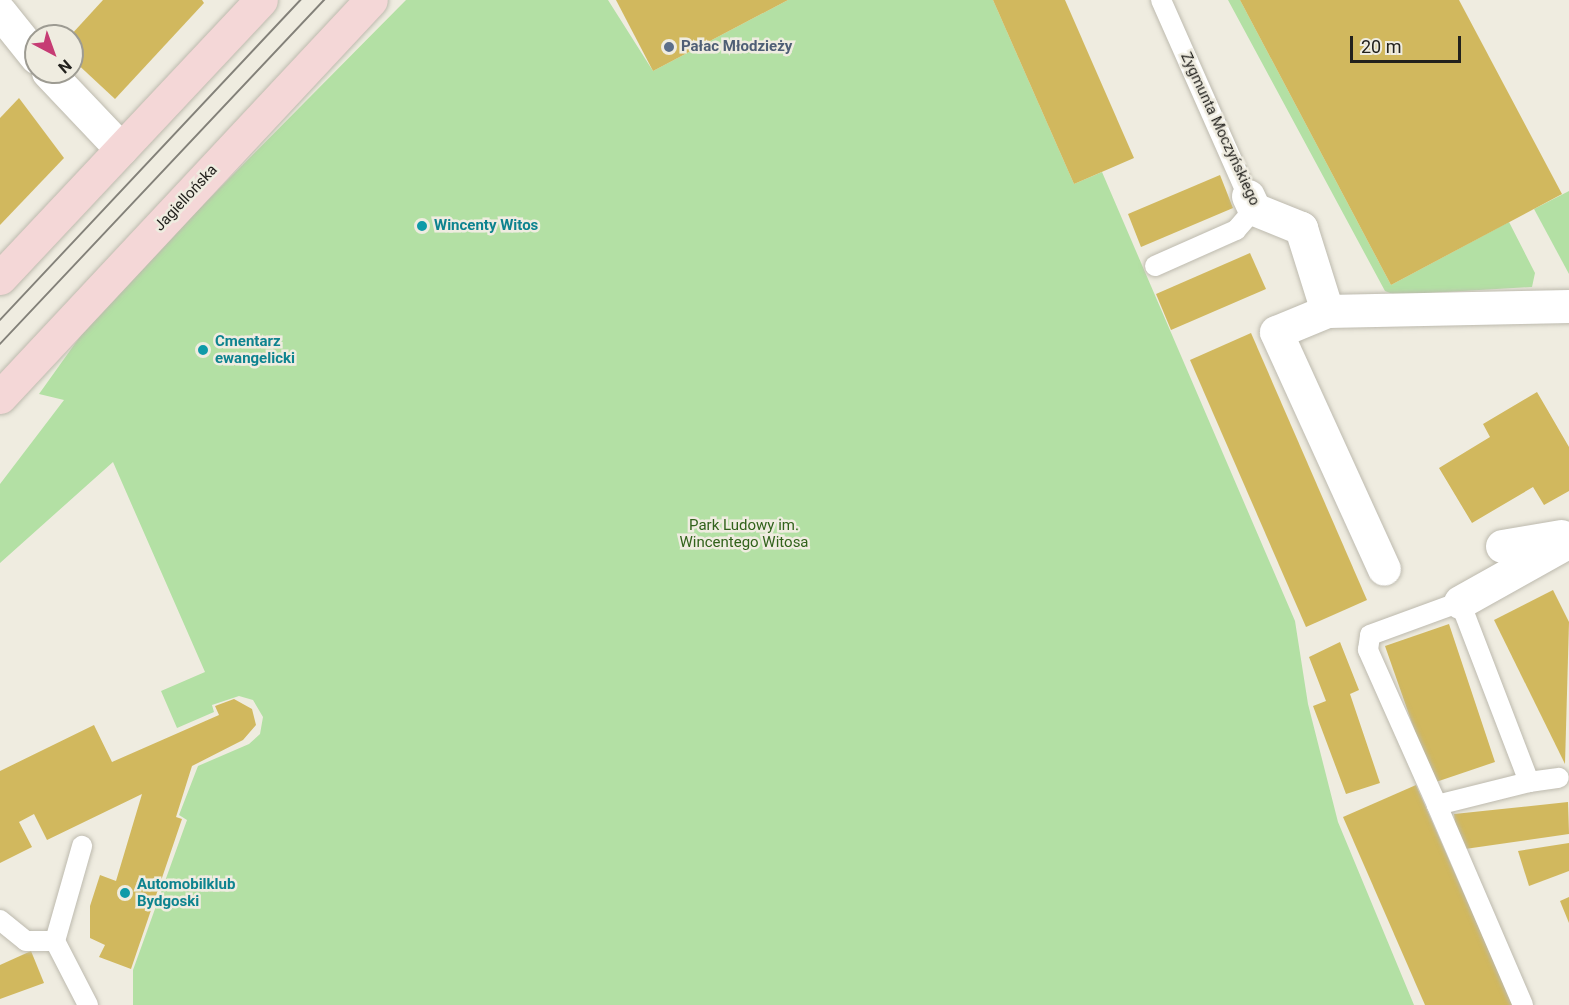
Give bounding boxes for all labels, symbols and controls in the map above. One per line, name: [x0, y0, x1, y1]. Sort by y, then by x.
north arrow: [24, 24, 84, 84]
scale bar: [1353, 24, 1464, 62]
text: 20 m: [1361, 36, 1401, 57]
place label: Pałac Młodzieży: [681, 38, 792, 56]
marker: Pałac Młodzieży: [662, 40, 676, 54]
street label: Zygmunta Moczyńskiego: [1177, 50, 1263, 208]
text: N: [54, 56, 75, 77]
street label: Jagiellońska: [151, 161, 221, 235]
place label: Wincenty Witos: [434, 217, 538, 235]
marker: Wincenty Witos: [415, 219, 429, 233]
place label: Cmentarz ewangelicki: [215, 332, 295, 367]
marker: Cmentarz ewangelicki: [196, 343, 210, 357]
park label: Park Ludowy im. Wincentego Witosa: [679, 516, 809, 551]
place label: Automobilklub Bydgoski: [137, 875, 235, 910]
marker: Automobilklub Bydgoski: [118, 886, 132, 900]

